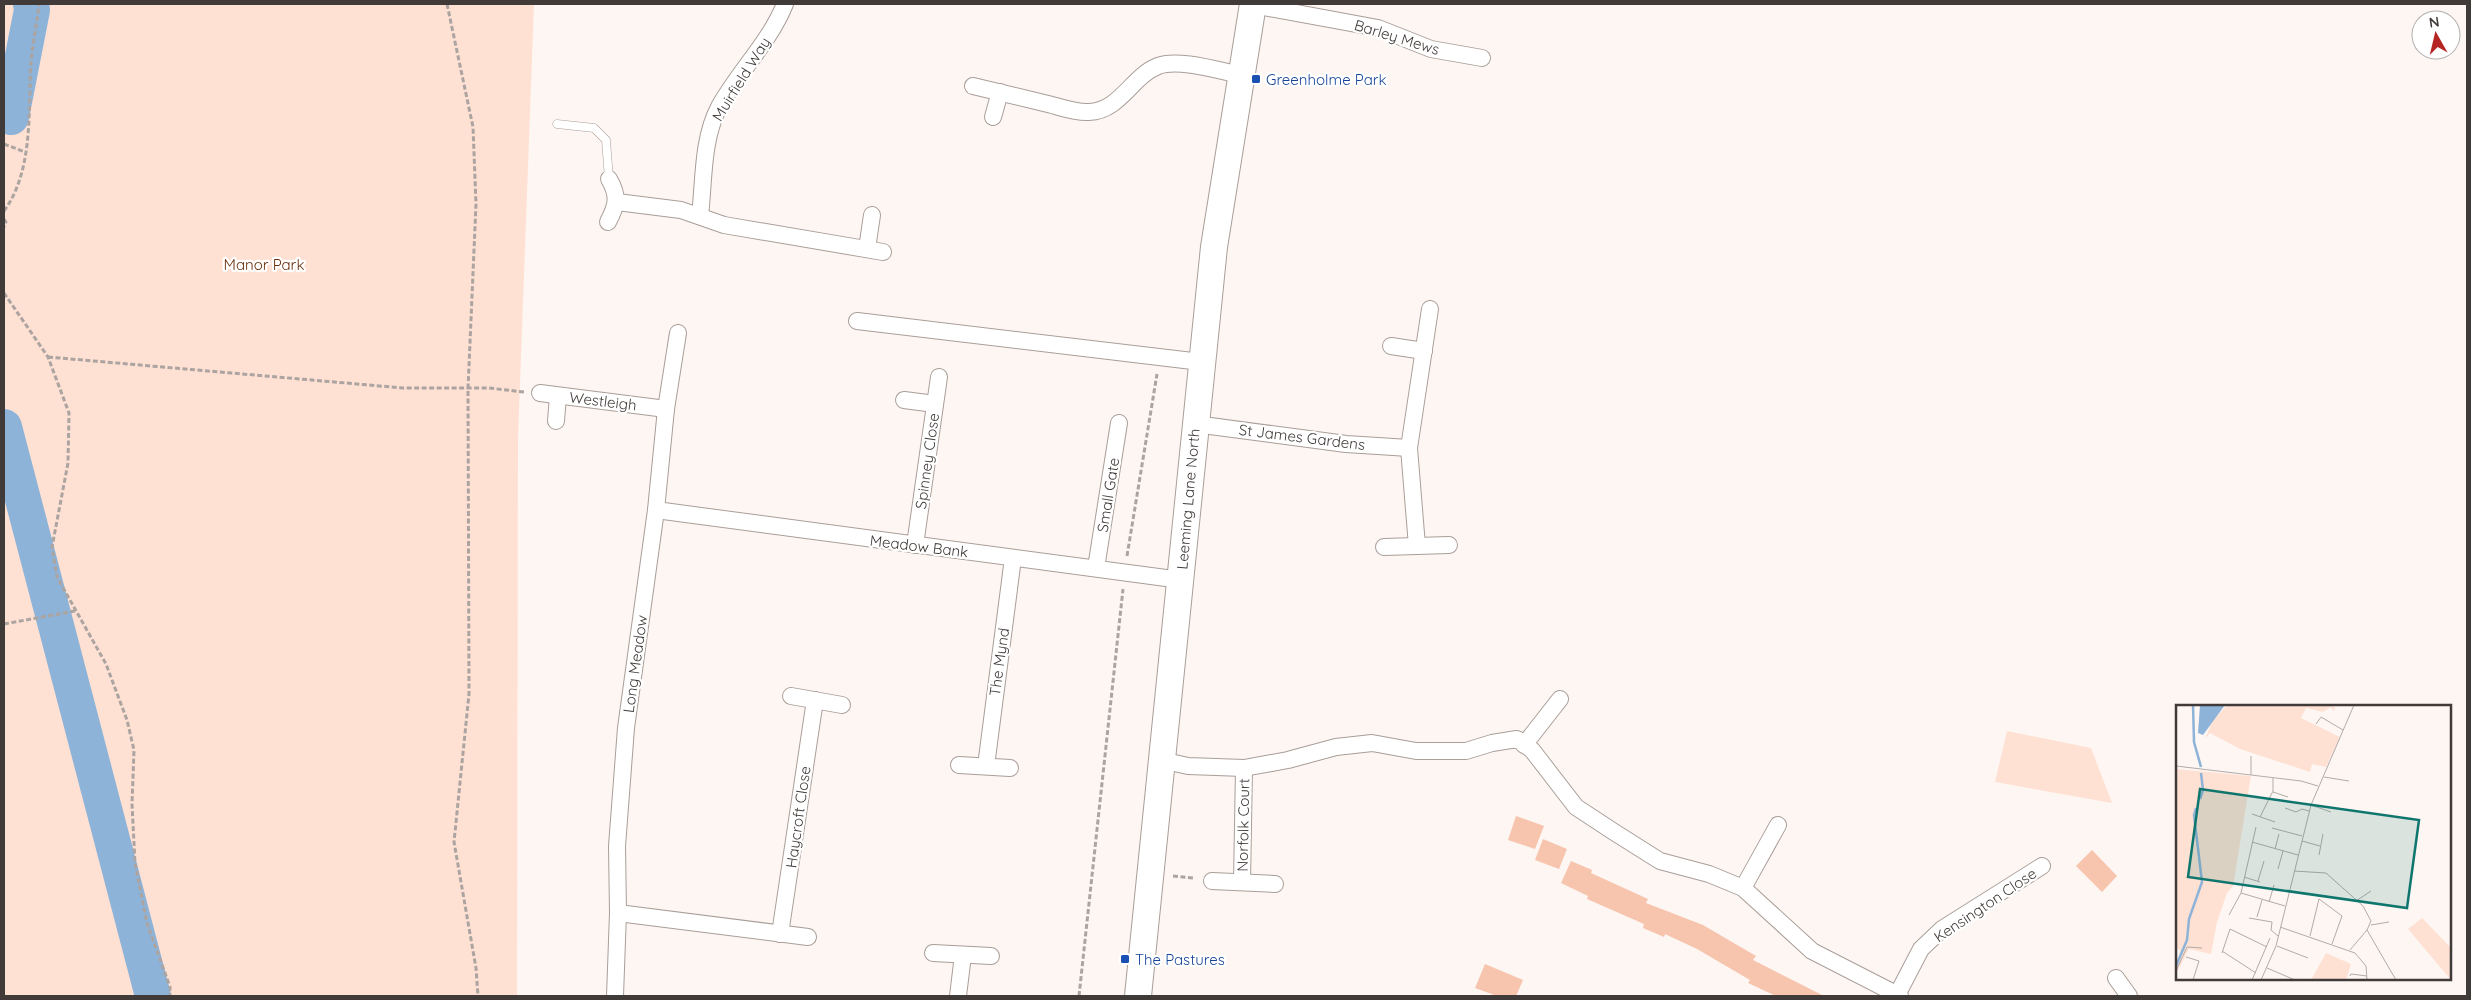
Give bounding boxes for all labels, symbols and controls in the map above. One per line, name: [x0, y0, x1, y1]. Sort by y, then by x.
north arrow: [2411, 10, 2461, 60]
text: N: [2428, 12, 2441, 32]
street label: Barley Mews: [1352, 15, 1442, 59]
street label: Muirfield Way: [708, 33, 774, 125]
place label: Greenholme Park: [1266, 70, 1387, 89]
marker: Greenholme Park: [1250, 73, 1262, 85]
park label: Manor Park: [224, 255, 304, 274]
street label: Westleigh: [568, 387, 638, 415]
street label: Spinney Close: [911, 412, 943, 510]
street label: St James Gardens: [1238, 420, 1366, 454]
street label: Leeming Lane North: [1172, 428, 1204, 570]
street label: Small Gate: [1093, 456, 1123, 534]
street label: Meadow Bank: [869, 531, 969, 561]
street label: Long Meadow: [619, 614, 651, 714]
street label: The Mynd: [985, 627, 1013, 697]
inset map: [2176, 705, 2451, 980]
street label: Haycroft Close: [781, 765, 815, 869]
street label: Norfolk Court: [1233, 778, 1253, 872]
street label: Kensington Close: [1930, 864, 2040, 946]
place label: The Pastures: [1135, 950, 1225, 969]
marker: The Pastures: [1119, 953, 1131, 965]

